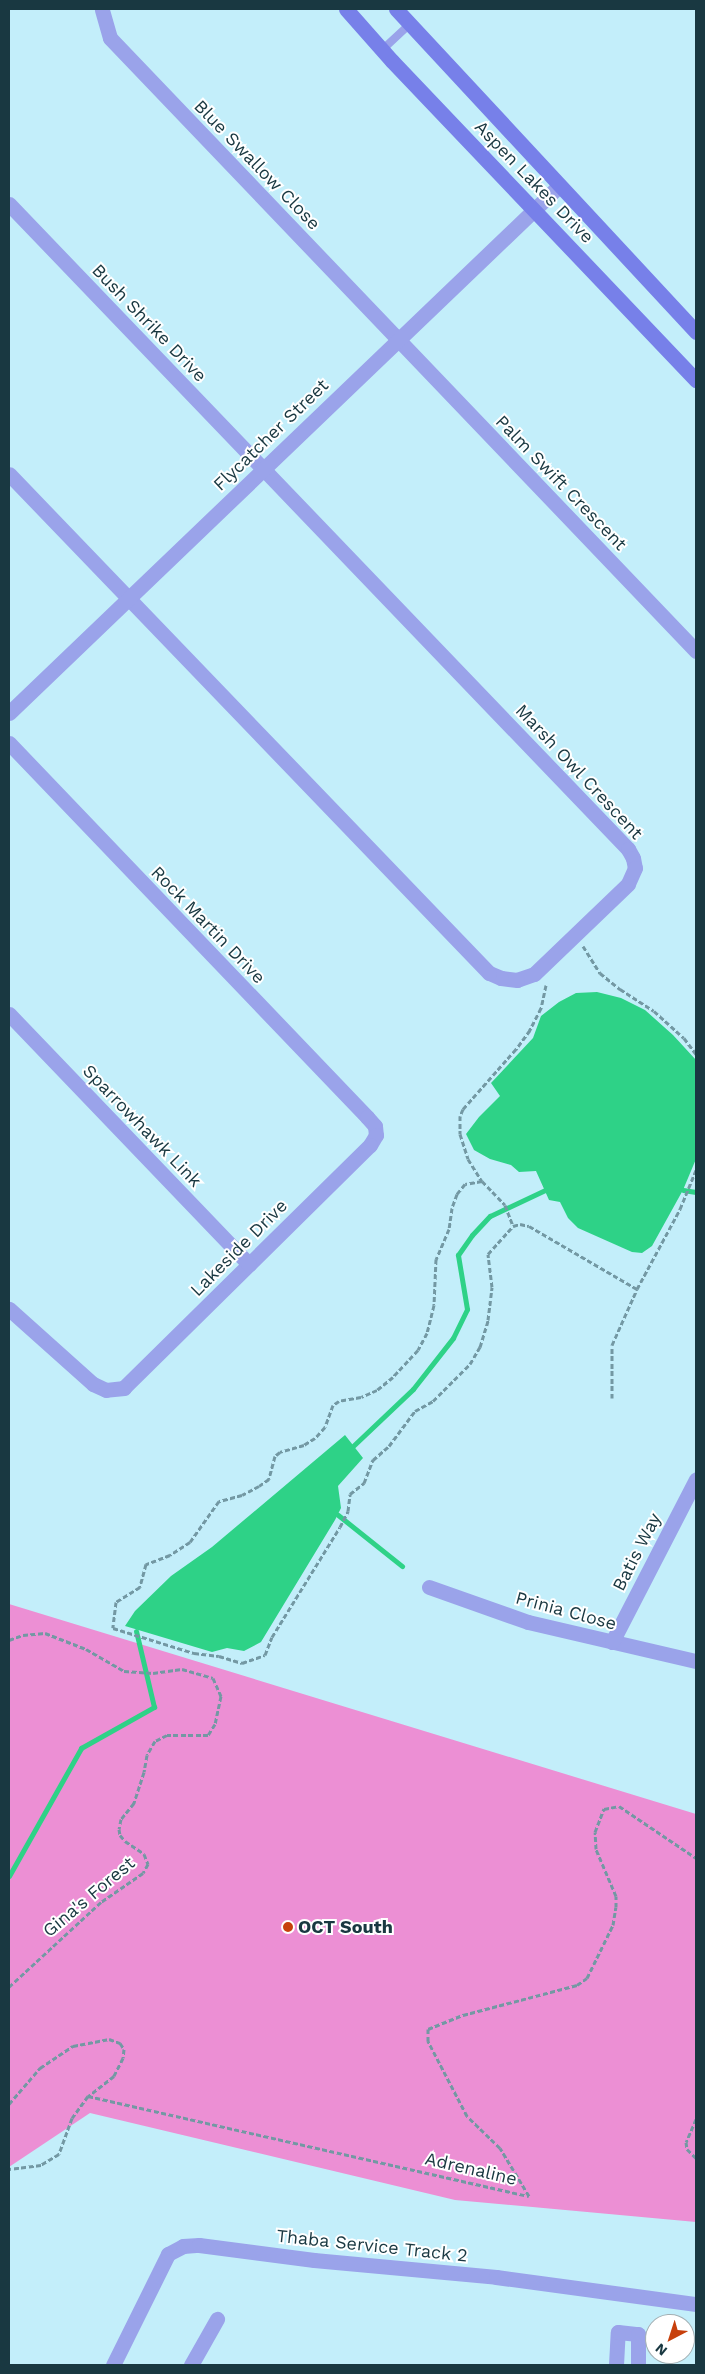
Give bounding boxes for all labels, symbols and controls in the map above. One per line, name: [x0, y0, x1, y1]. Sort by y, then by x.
street label: Blue Swallow Close: [189, 95, 325, 235]
street label: Aspen Lakes Drive: [470, 116, 598, 248]
street label: Bush Shrike Drive: [87, 260, 211, 386]
street label: Flycatcher Street: [209, 374, 333, 496]
street label: Palm Swift Crescent: [491, 411, 631, 555]
street label: Marsh Owl Crescent: [511, 700, 647, 844]
street label: Rock Martin Drive: [146, 862, 270, 988]
street label: Sparrowhawk Link: [78, 1060, 206, 1192]
street label: Lakeside Drive: [186, 1195, 292, 1301]
street label: Batis Way: [608, 1509, 666, 1595]
street label: Prinia Close: [513, 1587, 619, 1635]
street label: Gina's Forest: [39, 1852, 139, 1942]
place label: OCT South: [298, 1916, 393, 1938]
marker: OCT South: [282, 1921, 294, 1933]
street label: Adrenaline: [423, 2148, 519, 2190]
street label: Thaba Service Track 2: [275, 2225, 469, 2267]
north arrow: [645, 2314, 695, 2364]
text: N: [652, 2340, 670, 2359]

